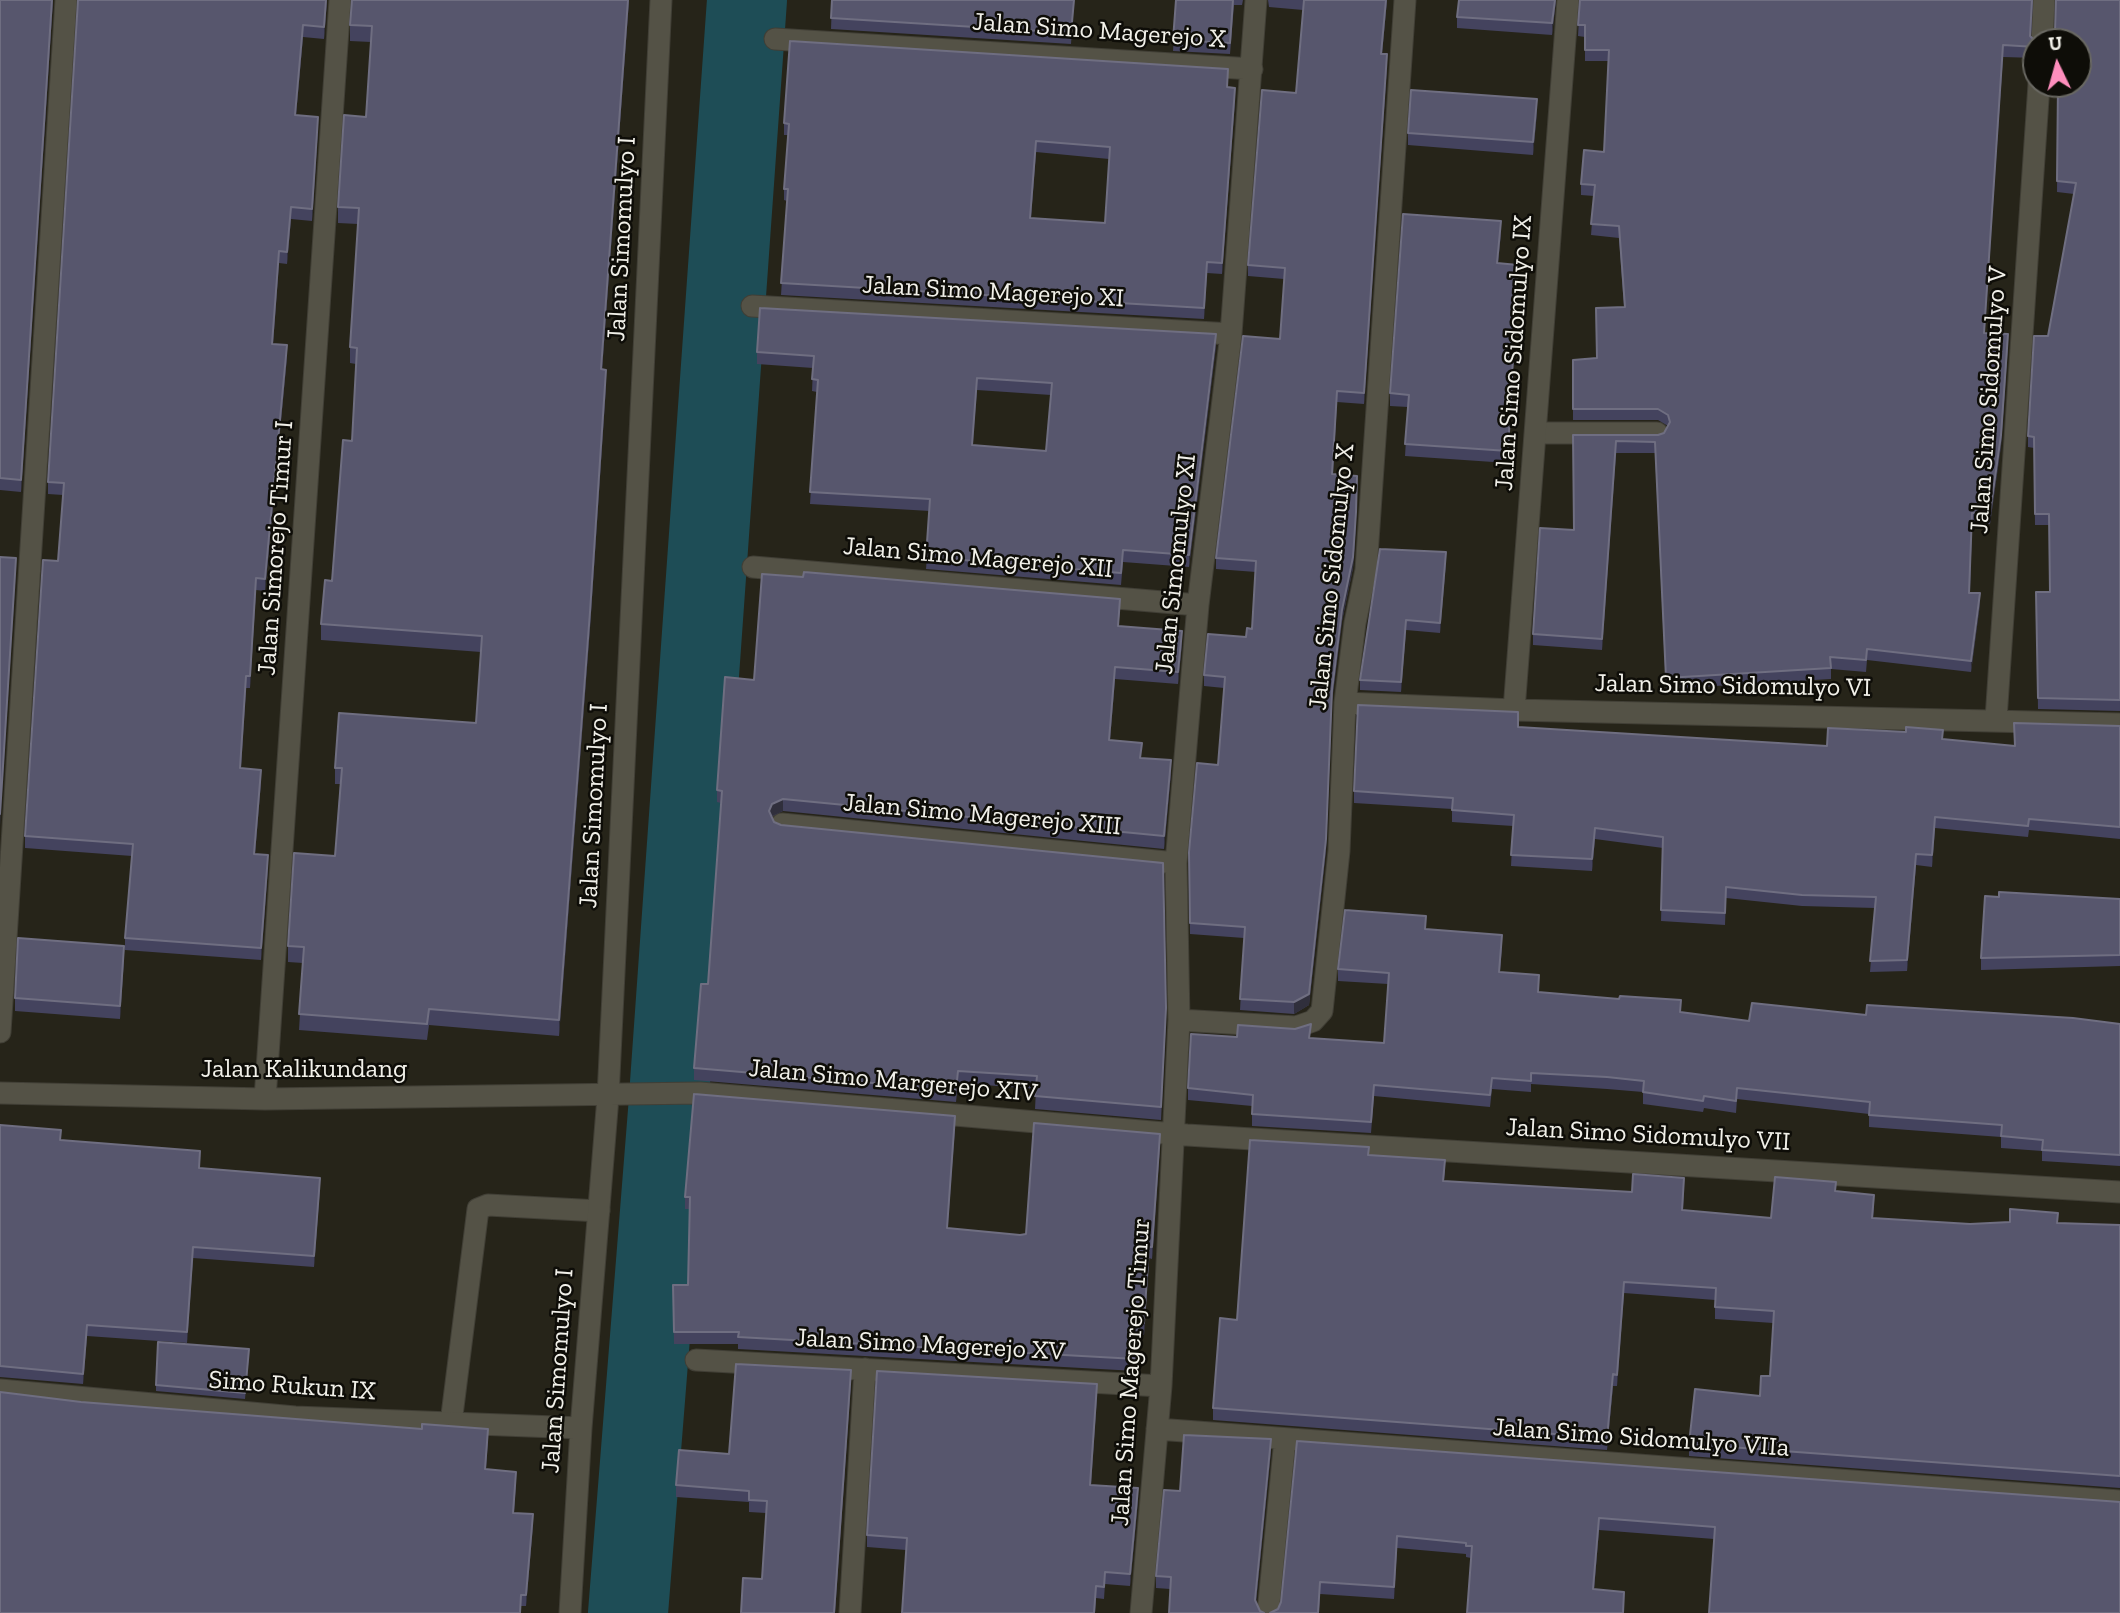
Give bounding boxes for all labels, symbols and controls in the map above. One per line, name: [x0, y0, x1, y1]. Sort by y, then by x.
street label: Jalan Simo Magerejo X: [971, 7, 1227, 55]
north arrow: [2022, 28, 2092, 98]
text: U: [2047, 32, 2063, 56]
street label: Jalan Simomulyo I: [601, 136, 643, 342]
street label: Jalan Simo Sidomulyo IX: [1489, 214, 1539, 492]
street label: Jalan Simo Sidomulyo V: [1964, 265, 2014, 535]
street label: Jalan Simo Magerejo XI: [861, 270, 1125, 314]
street label: Jalan Simorejo Timur I: [252, 419, 300, 677]
street label: Jalan Simo Sidomulyo X: [1302, 442, 1362, 712]
street label: Jalan Simomulyo XI: [1149, 452, 1203, 676]
street label: Jalan Simo Magerejo XII: [842, 531, 1114, 585]
street label: Jalan Simo Sidomulyo VI: [1594, 668, 1872, 704]
street label: Jalan Simomulyo I: [573, 703, 615, 909]
street label: Jalan Simo Magerejo XIII: [842, 787, 1122, 843]
street label: Jalan Simo Margerejo XIV: [747, 1053, 1039, 1109]
street label: Jalan Kalikundang: [201, 1054, 407, 1086]
street label: Jalan Simo Sidomulyo VII: [1505, 1112, 1791, 1158]
street label: Jalan Simo Magerejo Timur: [1105, 1217, 1157, 1527]
street label: Jalan Simomulyo I: [535, 1268, 581, 1474]
street label: Jalan Simo Magerejo XV: [794, 1322, 1066, 1368]
street label: Simo Rukun IX: [208, 1365, 376, 1407]
street label: Jalan Simo Sidomulyo VIIa: [1492, 1412, 1790, 1464]

